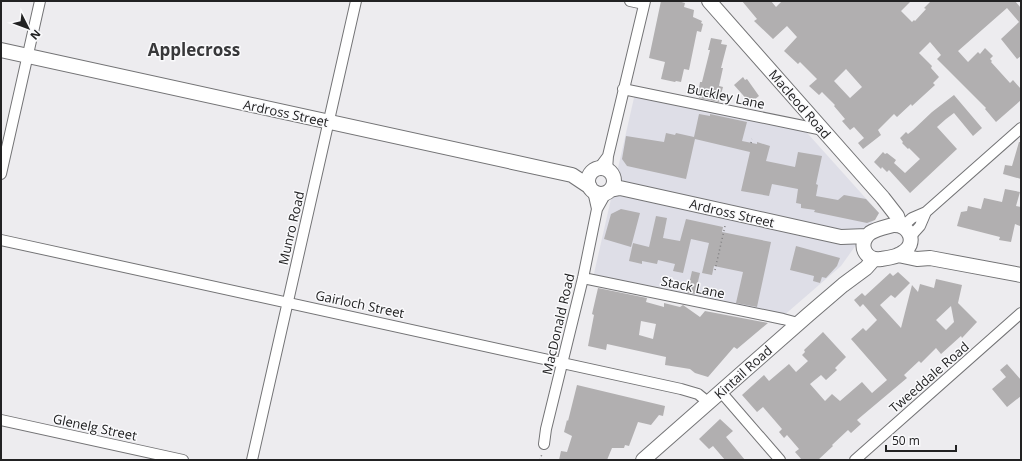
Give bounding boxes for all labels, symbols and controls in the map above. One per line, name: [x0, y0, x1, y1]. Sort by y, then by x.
north arrow: [8, 8, 48, 48]
text: N: [27, 27, 44, 43]
district label: Applecross: [148, 38, 240, 61]
street label: Macleod Road: [765, 66, 835, 142]
street label: Buckley Lane: [685, 79, 767, 113]
street label: Ardross Street: [242, 95, 331, 131]
street label: Munro Road: [274, 189, 308, 267]
street label: Ardross Street: [688, 194, 777, 232]
street label: Stack Lane: [659, 271, 727, 303]
street label: MacDonald Road: [538, 272, 578, 376]
street label: Gairloch Street: [314, 286, 406, 322]
street label: Tweeddale Road: [885, 337, 973, 417]
street label: Kintail Road: [710, 341, 776, 403]
street label: Glenelg Street: [51, 409, 139, 445]
scale bar: [886, 427, 956, 453]
text: 50 m: [892, 432, 920, 449]

